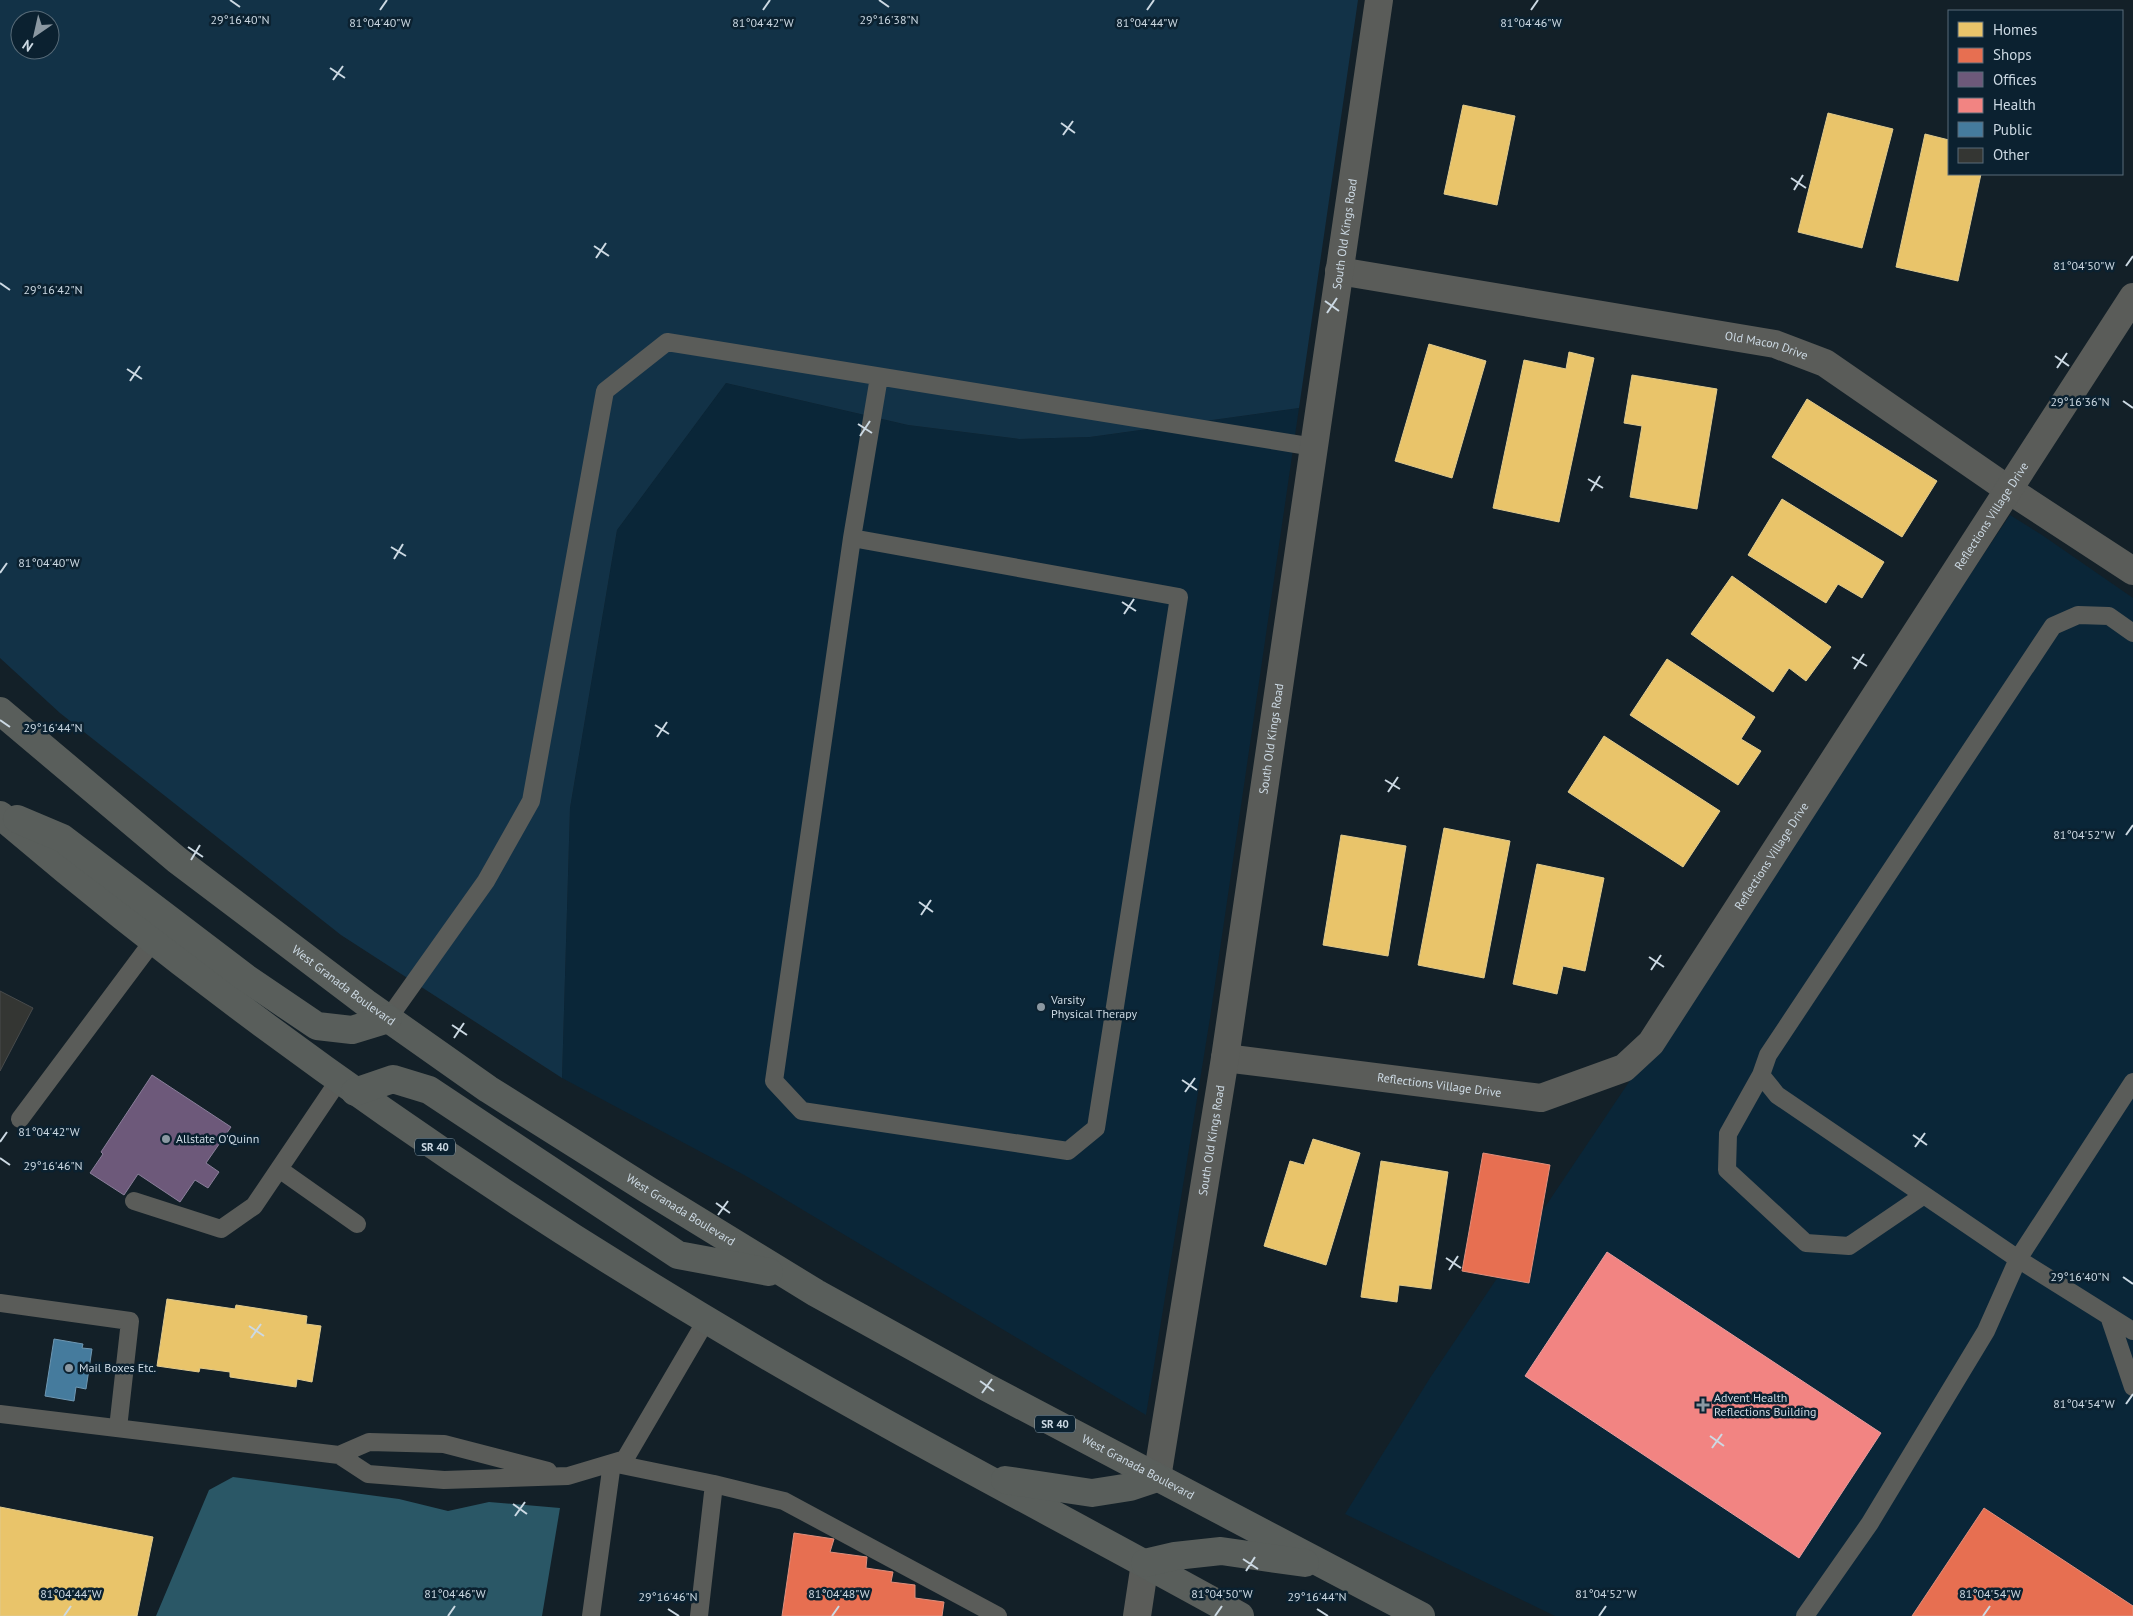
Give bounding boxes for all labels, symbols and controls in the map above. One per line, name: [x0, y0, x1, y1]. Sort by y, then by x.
north arrow: [10, 10, 60, 60]
legend: [1948, 10, 2123, 175]
text: 29°16'40"N: [210, 12, 270, 27]
text: 29°16'38"N: [859, 12, 919, 27]
text: 81°04'40"W: [349, 15, 411, 30]
text: 81°04'42"W: [732, 15, 794, 30]
text: 81°04'44"W: [1116, 15, 1178, 30]
text: 81°04'46"W: [1500, 15, 1562, 30]
text: Homes: [1993, 20, 2037, 39]
text: N: [19, 36, 37, 56]
text: Shops: [1993, 45, 2032, 64]
text: Offices: [1993, 70, 2037, 89]
text: Health: [1993, 95, 2036, 114]
text: Public: [1993, 120, 2032, 139]
text: Other: [1993, 145, 2029, 164]
street label: South Old Kings Road: [1329, 178, 1360, 291]
text: 81°04'50"W: [2053, 258, 2115, 273]
text: 29°16'42"N: [23, 282, 83, 297]
street label: Old Macon Drive: [1724, 328, 1810, 363]
text: 29°16'36"N: [2050, 394, 2110, 409]
street label: Reflections Village Drive: [1951, 459, 2031, 572]
text: 81°04'40"W: [18, 555, 80, 570]
street label: South Old Kings Road: [1255, 682, 1286, 795]
text: 29°16'44"N: [23, 720, 83, 735]
street label: Reflections Village Drive: [1731, 799, 1812, 912]
text: 81°04'52"W: [2053, 827, 2115, 842]
street label: West Granada Boulevard: [289, 942, 399, 1028]
place label: Varsity Physical Therapy: [1050, 992, 1138, 1021]
marker: Varsity Physical Therapy: [1035, 1001, 1047, 1013]
street label: Reflections Village Drive: [1376, 1069, 1502, 1100]
street label: South Old Kings Road: [1195, 1084, 1228, 1197]
text: 81°04'42"W: [18, 1124, 80, 1139]
place label: Allstate O'Quinn: [176, 1131, 259, 1146]
marker: Allstate O'Quinn: [160, 1133, 172, 1145]
road number: SR 40: [415, 1138, 455, 1156]
text: 29°16'46"N: [23, 1158, 83, 1173]
street label: West Granada Boulevard: [624, 1170, 738, 1249]
text: 29°16'40"N: [2050, 1269, 2110, 1284]
place label: Mail Boxes Etc.: [79, 1360, 156, 1375]
marker: Mail Boxes Etc.: [63, 1362, 75, 1374]
place label: Advent Health Reflections Building: [1714, 1390, 1816, 1419]
text: 81°04'54"W: [2053, 1396, 2115, 1411]
marker: Advent Health Reflections Building: [1696, 1398, 1710, 1412]
road number: SR 40: [1035, 1416, 1075, 1432]
street label: West Granada Boulevard: [1079, 1431, 1197, 1502]
text: 81°04'44"W: [40, 1586, 102, 1601]
text: 81°04'46"W: [424, 1586, 486, 1601]
text: 81°04'48"W: [808, 1586, 870, 1601]
text: 81°04'50"W: [1191, 1586, 1253, 1601]
text: 81°04'52"W: [1575, 1586, 1637, 1601]
text: 81°04'54"W: [1959, 1586, 2021, 1601]
text: 29°16'46"N: [638, 1589, 698, 1604]
text: 29°16'44"N: [1287, 1589, 1347, 1604]

